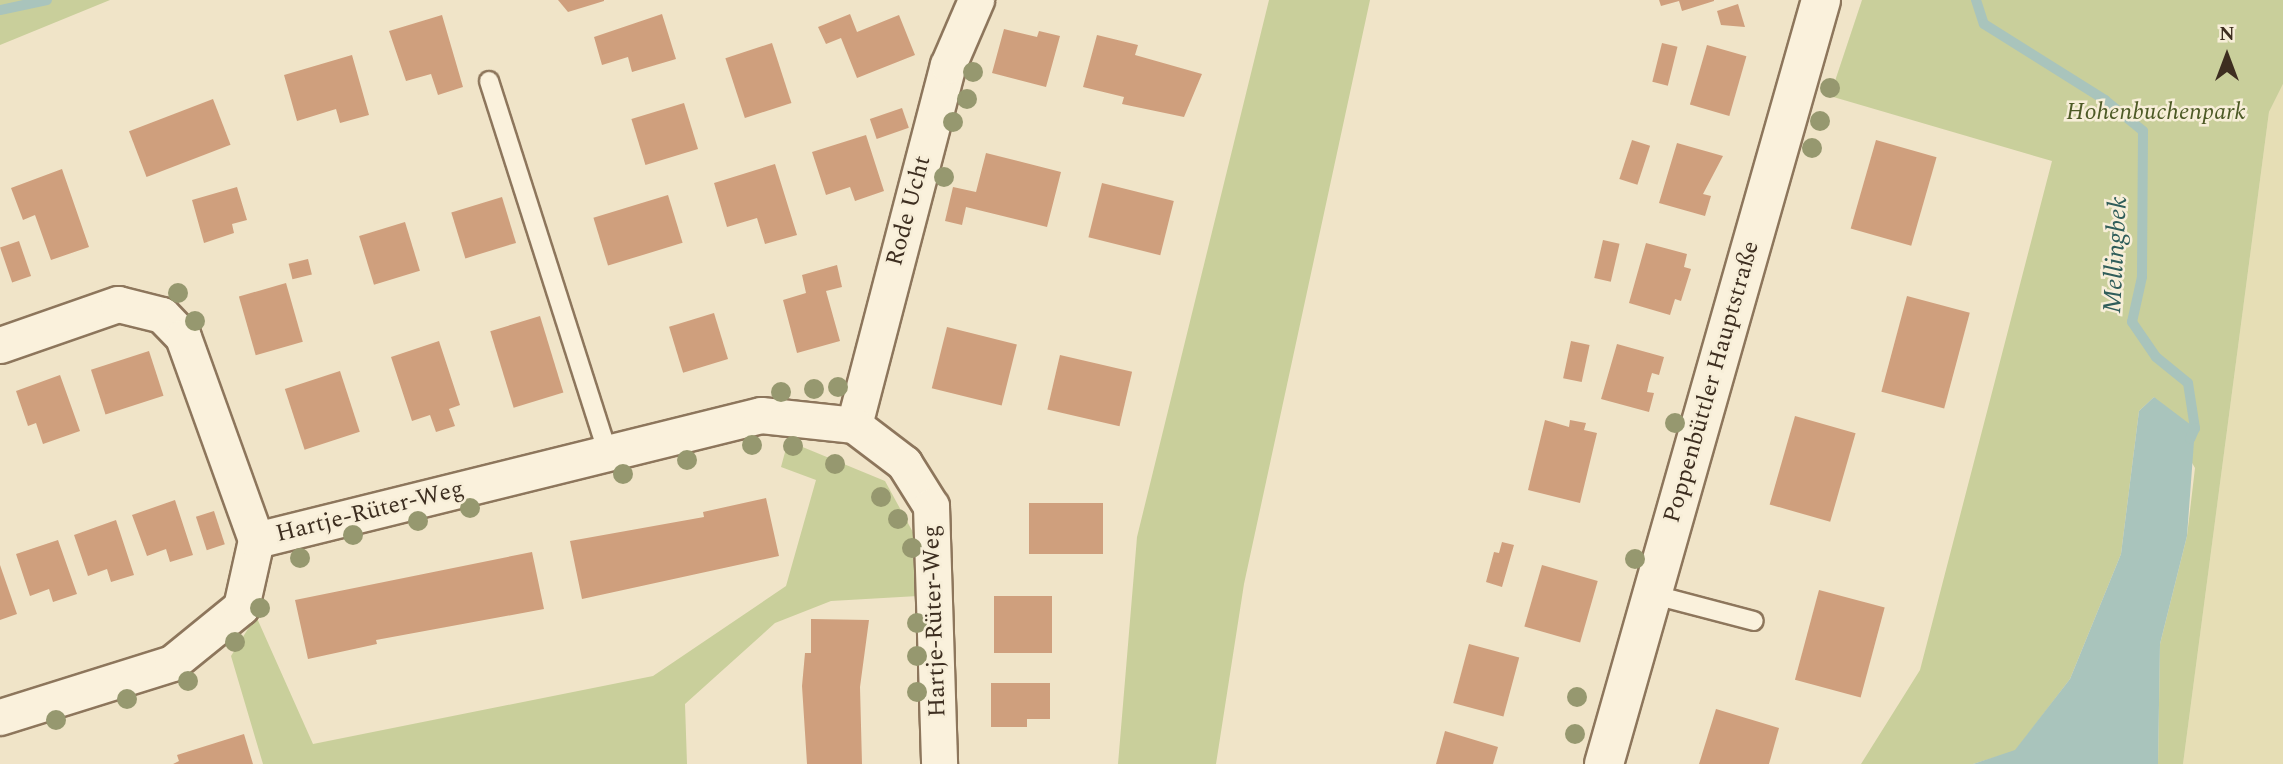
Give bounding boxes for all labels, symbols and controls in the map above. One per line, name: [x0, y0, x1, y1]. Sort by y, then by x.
text: N: [2219, 20, 2235, 49]
north arrow: [2192, 21, 2262, 91]
park label: Hohenbuchenpark: [2066, 99, 2246, 127]
street label: Rode Ucht: [880, 153, 938, 269]
water label: Mellingbek: [2097, 196, 2135, 314]
street label: Poppenbüttler Hauptstraße: [1658, 238, 1766, 526]
street label: Hartje-Rüter-Weg: [273, 475, 467, 549]
street label: Hartje-Rüter-Weg: [917, 524, 953, 718]

